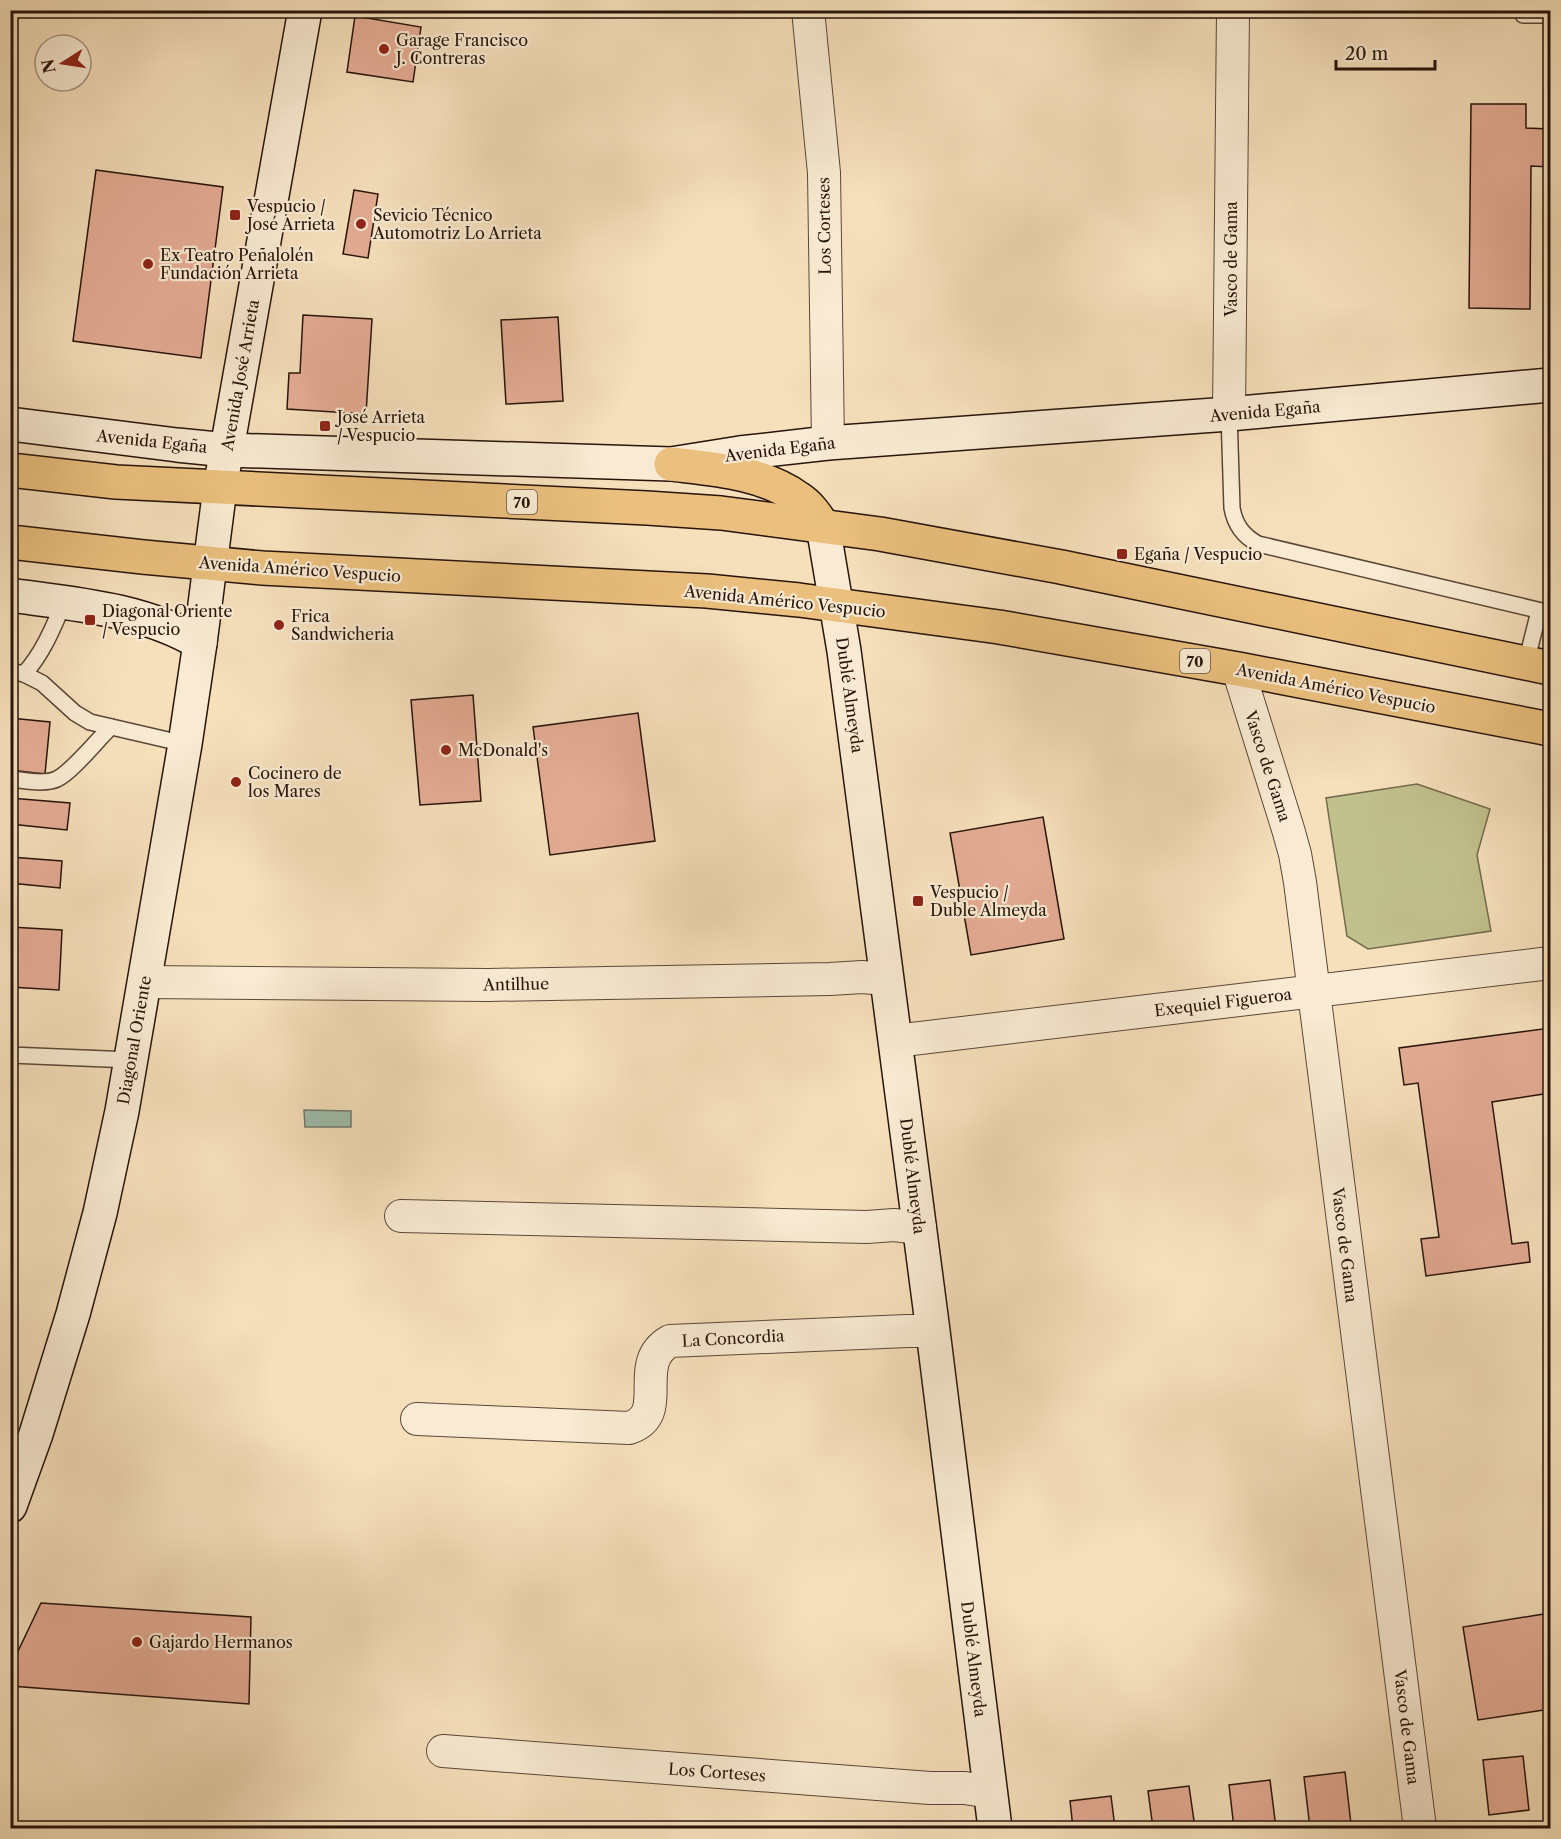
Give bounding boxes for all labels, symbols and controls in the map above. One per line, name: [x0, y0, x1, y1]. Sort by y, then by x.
place label: Garage Francisco J. Contreras: [393, 30, 528, 68]
north arrow: [33, 33, 93, 93]
scale bar: [1336, 33, 1435, 71]
marker: Garage Francisco J. Contreras: [377, 42, 391, 56]
text: 20 m: [1345, 43, 1389, 65]
text: N: [37, 57, 60, 75]
street label: Los Corteses: [813, 177, 835, 275]
place label: Vespucio / José Arrieta: [244, 196, 336, 234]
street label: Vasco de Gama: [1221, 201, 1241, 318]
place label: Sevicio Técnico Automotriz Lo Arrieta: [372, 205, 542, 243]
marker: Vespucio / José Arrieta: [228, 208, 242, 222]
marker: Sevicio Técnico Automotriz Lo Arrieta: [354, 217, 368, 231]
place label: Ex Teatro Peñalolén Fundación Arrieta: [160, 245, 314, 283]
marker: Ex Teatro Peñalolén Fundación Arrieta: [141, 257, 155, 271]
street label: Avenida José Arrieta: [217, 297, 263, 453]
street label: Avenida Egaña: [1208, 396, 1322, 426]
place label: José Arrieta / Vespucio: [334, 407, 426, 445]
marker: José Arrieta / Vespucio: [318, 419, 332, 433]
street label: Avenida Egaña: [95, 425, 209, 457]
street label: Avenida Egaña: [723, 432, 837, 466]
road number: 70: [507, 490, 537, 514]
place label: Egaña / Vespucio: [1134, 544, 1263, 564]
marker: Egaña / Vespucio: [1115, 547, 1129, 561]
street label: Avenida Américo Vespucio: [197, 552, 402, 586]
street label: Avenida Américo Vespucio: [682, 580, 887, 622]
place label: Diagonal Oriente / Vespucio: [102, 601, 232, 639]
place label: Frica Sandwicheria: [291, 606, 395, 644]
marker: Diagonal Oriente / Vespucio: [83, 613, 97, 627]
marker: Frica Sandwicheria: [272, 618, 286, 632]
street label: Dublé Almeyda: [832, 636, 868, 755]
road number: 70: [1180, 649, 1210, 673]
street label: Avenida Américo Vespucio: [1234, 659, 1438, 717]
street label: Vasco de Gama: [1240, 707, 1296, 825]
place label: McDonald's: [458, 740, 548, 760]
marker: McDonald's: [439, 743, 453, 757]
place label: Cocinero de los Mares: [248, 763, 342, 801]
marker: Cocinero de los Mares: [229, 775, 243, 789]
place label: Vespucio / Duble Almeyda: [929, 882, 1047, 920]
marker: Vespucio / Duble Almeyda: [911, 894, 925, 908]
street label: Antilhue: [482, 973, 549, 995]
street label: Diagonal Oriente: [113, 974, 155, 1106]
street label: Exequiel Figueroa: [1153, 984, 1294, 1020]
street label: Dublé Almeyda: [896, 1117, 930, 1236]
street label: Vasco de Gama: [1328, 1185, 1362, 1304]
street label: La Concordia: [681, 1325, 785, 1351]
street label: Dublé Almeyda: [957, 1600, 991, 1719]
place label: Gajardo Hermanos: [149, 1632, 293, 1652]
marker: Gajardo Hermanos: [130, 1635, 144, 1649]
street label: Vasco de Gama: [1390, 1667, 1424, 1786]
street label: Los Corteses: [667, 1759, 767, 1785]

